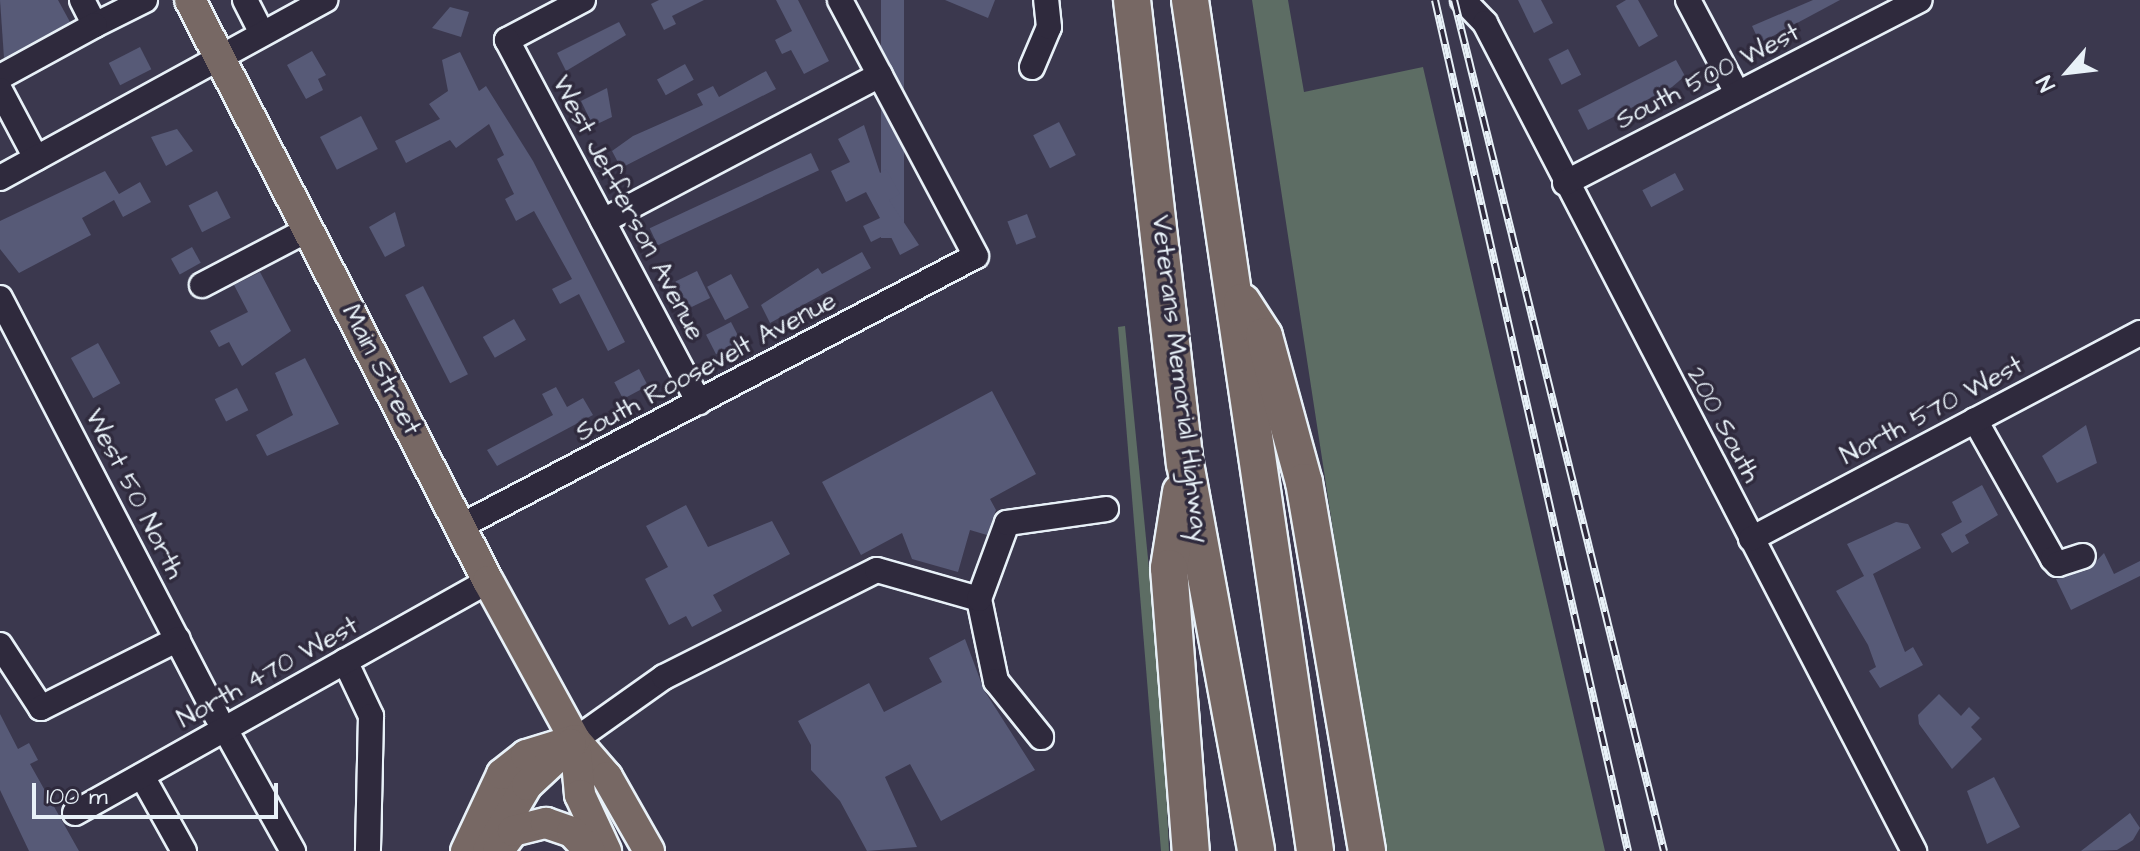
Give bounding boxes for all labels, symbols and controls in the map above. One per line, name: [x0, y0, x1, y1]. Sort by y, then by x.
street label: South 500 West: [1611, 17, 1805, 137]
north arrow: [2028, 32, 2108, 112]
street label: West Jefferson Avenue: [545, 70, 711, 346]
text: N: [2029, 70, 2063, 97]
street label: Veterans Memorial Highway: [1144, 213, 1216, 545]
street label: South Roosevelt Avenue: [571, 285, 841, 449]
street label: Main Street: [335, 300, 427, 440]
street label: North 570 West: [1835, 350, 2029, 472]
street label: 200 South: [1680, 362, 1766, 488]
street label: West 50 North: [78, 404, 190, 584]
street label: North 470 West: [172, 610, 364, 736]
scale bar: [36, 767, 282, 817]
text: 100 m: [46, 780, 108, 814]

